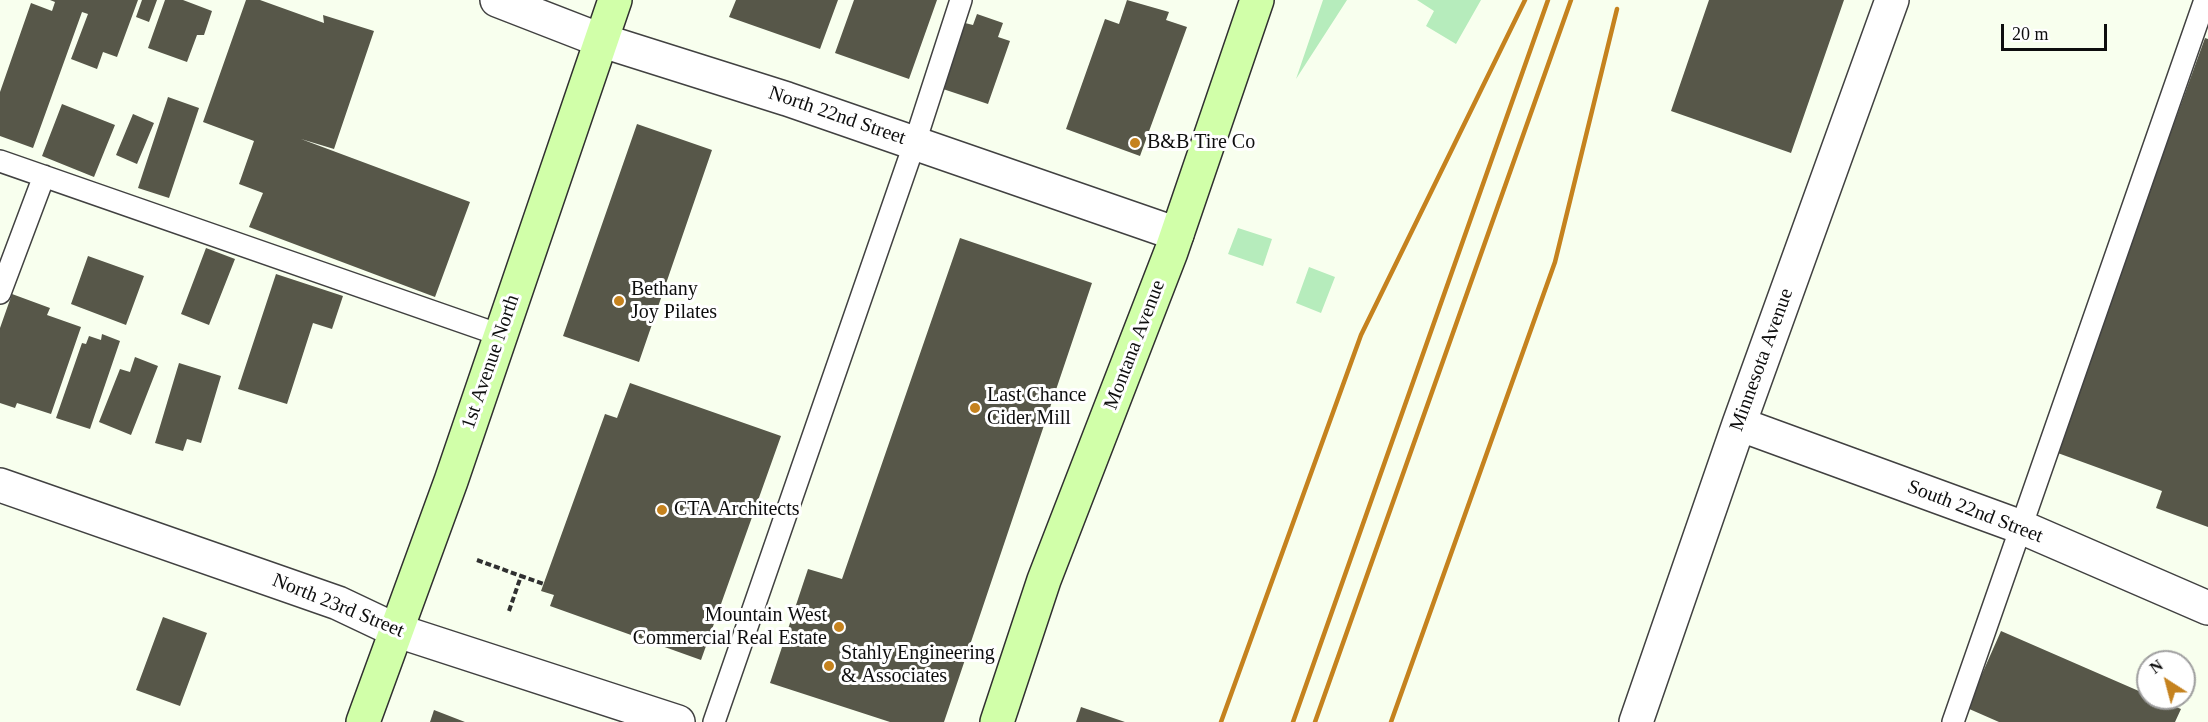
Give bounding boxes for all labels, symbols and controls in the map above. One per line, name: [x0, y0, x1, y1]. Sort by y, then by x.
scale bar: [2004, 12, 2110, 50]
text: 20 m: [2012, 24, 2049, 44]
street label: North 22nd Street: [765, 81, 909, 151]
place label: B&B Tire Co: [1147, 131, 1255, 155]
marker: B&B Tire Co: [1128, 136, 1142, 150]
street label: Montana Avenue: [1099, 277, 1171, 413]
place label: Bethany Joy Pilates: [631, 278, 717, 325]
street label: Minnesota Avenue: [1725, 285, 1799, 435]
street label: 1st Avenue North: [457, 292, 525, 432]
marker: Bethany Joy Pilates: [612, 294, 626, 308]
place label: Last Chance Cider Mill: [987, 384, 1086, 431]
marker: Last Chance Cider Mill: [968, 401, 982, 415]
street label: South 22nd Street: [1904, 475, 2046, 549]
place label: CTA Architects: [674, 498, 800, 522]
marker: CTA Architects: [655, 503, 669, 517]
street label: North 23rd Street: [269, 569, 407, 643]
place label: Mountain West Commercial Real Estate: [633, 604, 827, 651]
marker: Mountain West Commercial Real Estate: [832, 620, 846, 634]
place label: Stahly Engineering & Associates: [841, 642, 995, 689]
north arrow: [2136, 650, 2196, 710]
text: N: [2147, 656, 2166, 677]
marker: Stahly Engineering & Associates: [822, 659, 836, 673]

